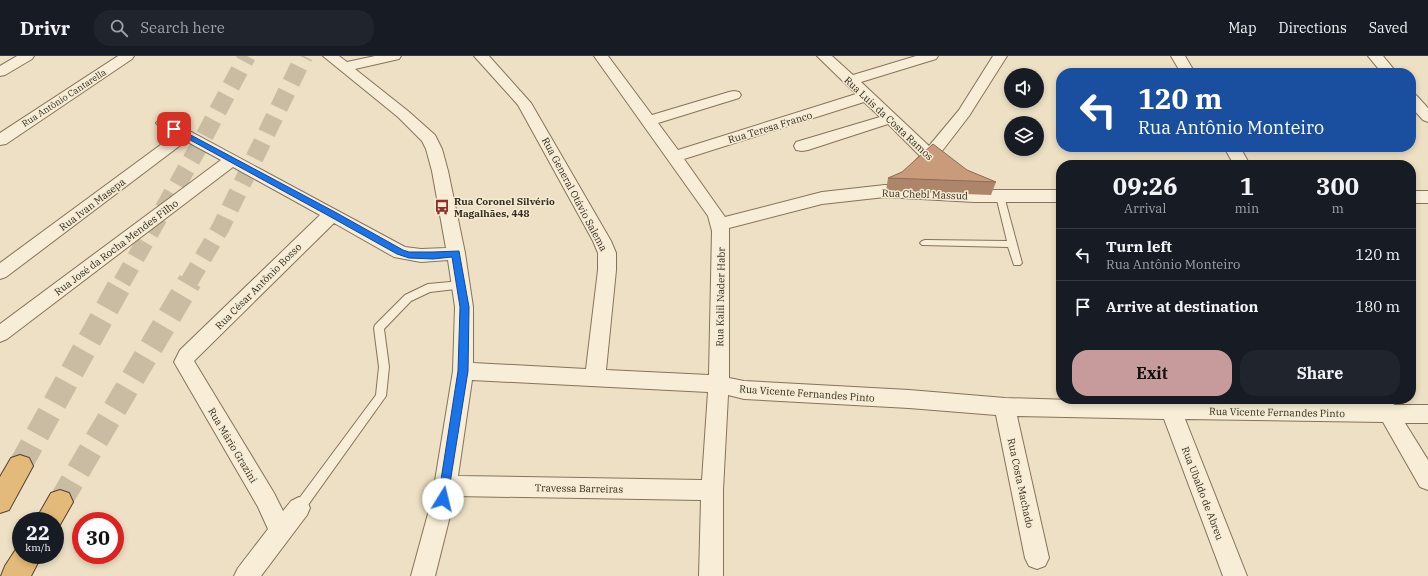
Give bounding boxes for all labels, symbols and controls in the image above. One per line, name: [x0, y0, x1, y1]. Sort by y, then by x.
search box: [94, 10, 374, 46]
text: Drivr: [20, 16, 70, 40]
icon: search: [108, 17, 130, 39]
text: Search here: [140, 18, 225, 37]
text: Map: [1228, 19, 1257, 37]
text: Directions: [1279, 19, 1347, 37]
text: Saved: [1369, 19, 1408, 37]
street label: Rua Antônio Cantarella: [20, 66, 108, 129]
map controls: [1004, 68, 1044, 156]
button: sound: [1004, 68, 1044, 108]
street label: Rua Luis da Costa Ramos: [841, 74, 936, 163]
text: 120 m: [1138, 80, 1222, 117]
icon: left: [1072, 84, 1124, 136]
street label: Rua Teresa Franco: [726, 108, 814, 146]
pin: [157, 112, 191, 146]
button: layers: [1004, 116, 1044, 156]
text: Rua Antônio Monteiro: [1138, 116, 1324, 139]
icon: arrive: [163, 118, 185, 140]
street label: Rua General Otávio Salema: [539, 135, 610, 254]
text: 09:26: [1113, 170, 1178, 202]
text: 1: [1240, 170, 1254, 202]
text: 300: [1316, 170, 1359, 202]
street label: Rua Ivan Masepa: [57, 175, 128, 234]
street label: Rua Chebl Massud: [882, 186, 968, 202]
place label: Rua Coronel Silvério Magalhães, 448: [454, 195, 555, 220]
street label: Rua José da Rocha Mendes Filho: [52, 196, 181, 298]
bus stop icon: Rua Coronel Silvério Magalhães, 448: [433, 198, 451, 216]
text: Arrival: [1124, 200, 1166, 217]
text: min: [1234, 200, 1259, 217]
text: m: [1331, 200, 1344, 217]
text: Turn left: [1106, 237, 1172, 256]
street label: Rua César Antônio Bosso: [212, 240, 305, 332]
icon: left: [1072, 244, 1094, 266]
text: 120 m: [1355, 245, 1400, 264]
street label: Rua Kalil Nader Habr: [713, 247, 728, 347]
text: Rua Antônio Monteiro: [1106, 256, 1240, 273]
icon: arrive: [1072, 296, 1094, 318]
text: Arrive at destination: [1106, 297, 1258, 316]
text: 180 m: [1355, 297, 1400, 316]
button: Exit: [1072, 350, 1232, 396]
button: Share: [1240, 350, 1400, 396]
street label: Rua Vicente Fernandes Pinto: [739, 382, 875, 405]
street label: Rua Mário Grazini: [205, 405, 260, 485]
street label: Rua Vicente Fernandes Pinto: [1209, 405, 1345, 420]
street label: Rua Costa Machado: [1005, 437, 1036, 530]
street label: Rua Ubaldo de Abreu: [1179, 445, 1226, 542]
position arrow: [422, 478, 464, 520]
street label: Travessa Barreiras: [535, 481, 623, 496]
speed limit sign: 30: [72, 512, 124, 564]
text: 22: [26, 519, 50, 546]
text: km/h: [25, 541, 51, 554]

